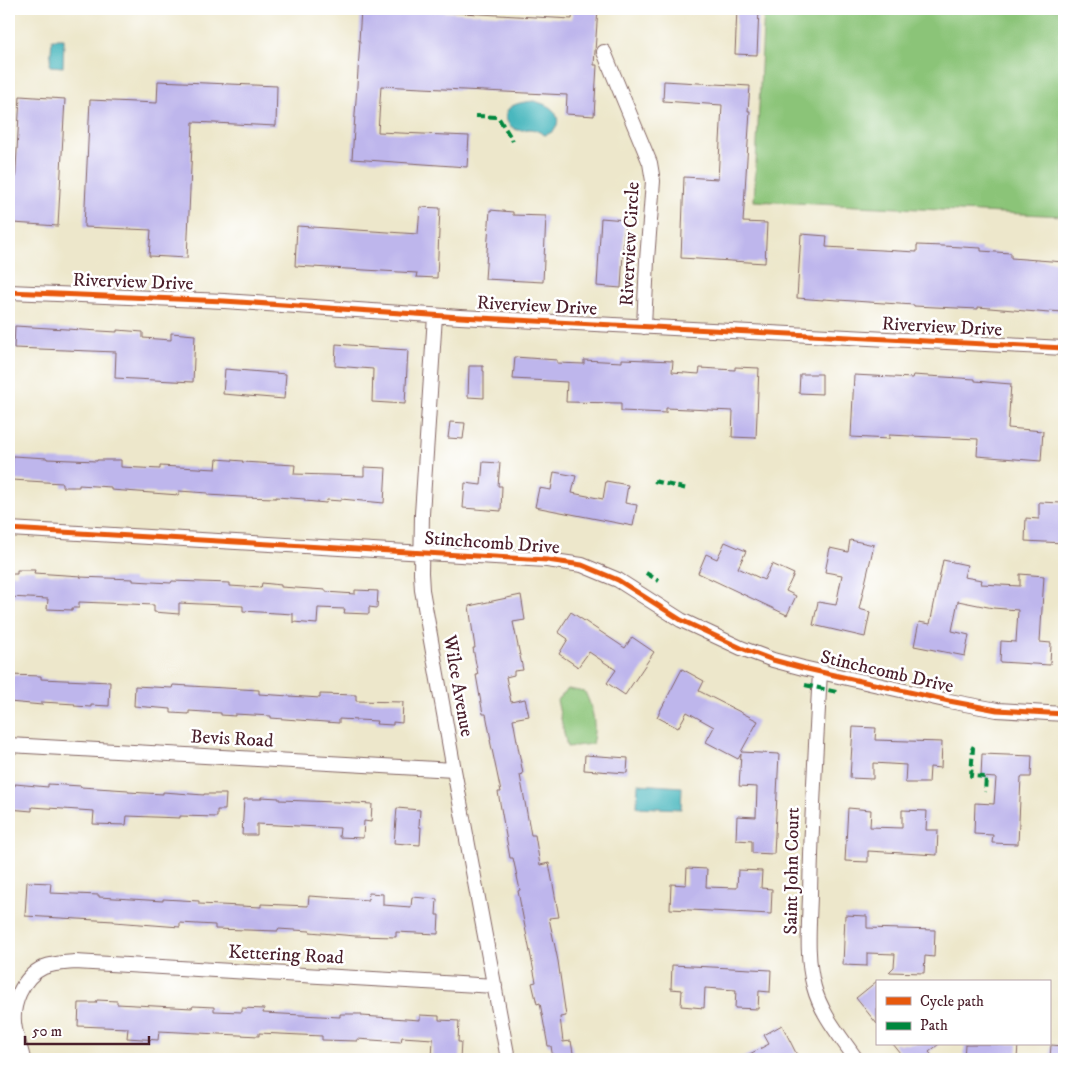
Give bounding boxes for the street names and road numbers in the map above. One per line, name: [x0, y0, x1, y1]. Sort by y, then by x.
street label: Riverview Circle: [615, 181, 645, 307]
street label: Riverview Drive: [72, 268, 194, 296]
street label: Riverview Drive: [476, 291, 598, 321]
street label: Riverview Drive: [881, 312, 1003, 342]
street label: Stinchcomb Drive: [423, 527, 561, 559]
street label: Wilce Avenue: [438, 632, 478, 739]
street label: Stinchcomb Drive: [818, 646, 956, 699]
street label: Bevis Road: [190, 725, 275, 753]
street label: Saint John Court: [779, 807, 805, 935]
street label: Kettering Road: [228, 940, 345, 970]

